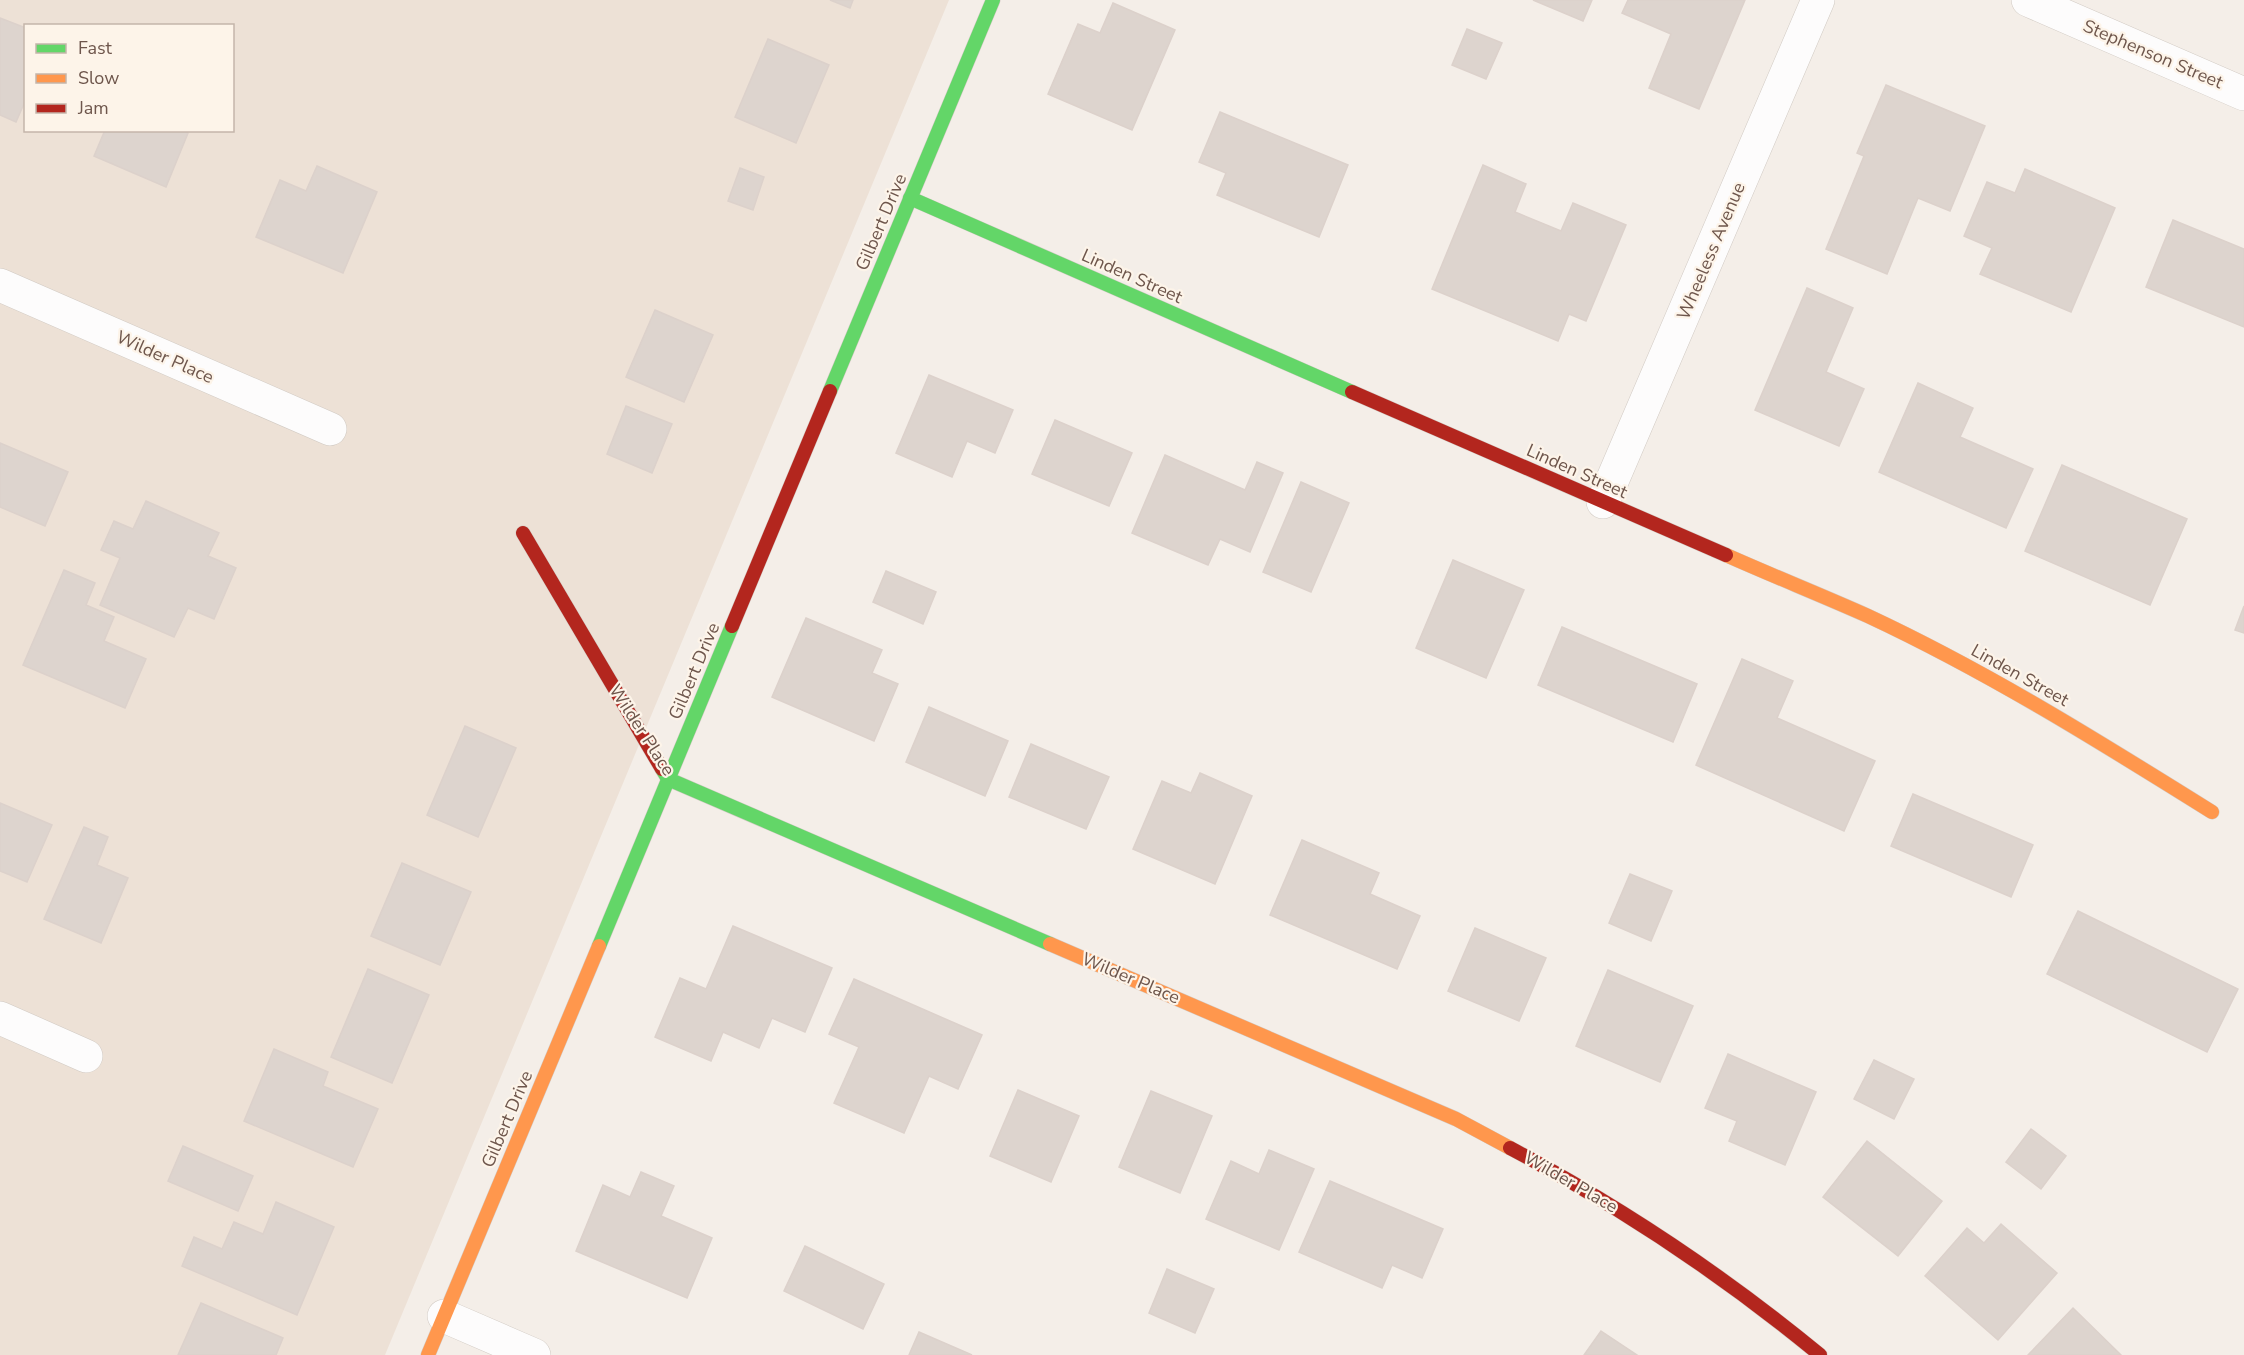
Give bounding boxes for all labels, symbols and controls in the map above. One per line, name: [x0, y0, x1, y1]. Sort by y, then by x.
street label: Stephenson Street: [2079, 14, 2227, 95]
legend: [24, 24, 234, 132]
text: Fast: [78, 36, 113, 60]
text: Slow: [78, 66, 119, 90]
text: Jam: [77, 96, 109, 120]
street label: Gilbert Drive: [850, 170, 912, 274]
street label: Wheeless Avenue: [1671, 179, 1751, 323]
street label: Linden Street: [1078, 243, 1187, 309]
street label: Wilder Place: [112, 325, 218, 389]
street label: Linden Street: [1523, 438, 1632, 504]
street label: Gilbert Drive: [663, 619, 725, 723]
street label: Linden Street: [1967, 638, 2074, 712]
street label: Wilder Place: [604, 680, 680, 780]
street label: Wilder Place: [1078, 947, 1184, 1009]
street label: Gilbert Drive: [476, 1067, 538, 1171]
street label: Wilder Place: [1520, 1146, 1622, 1218]

